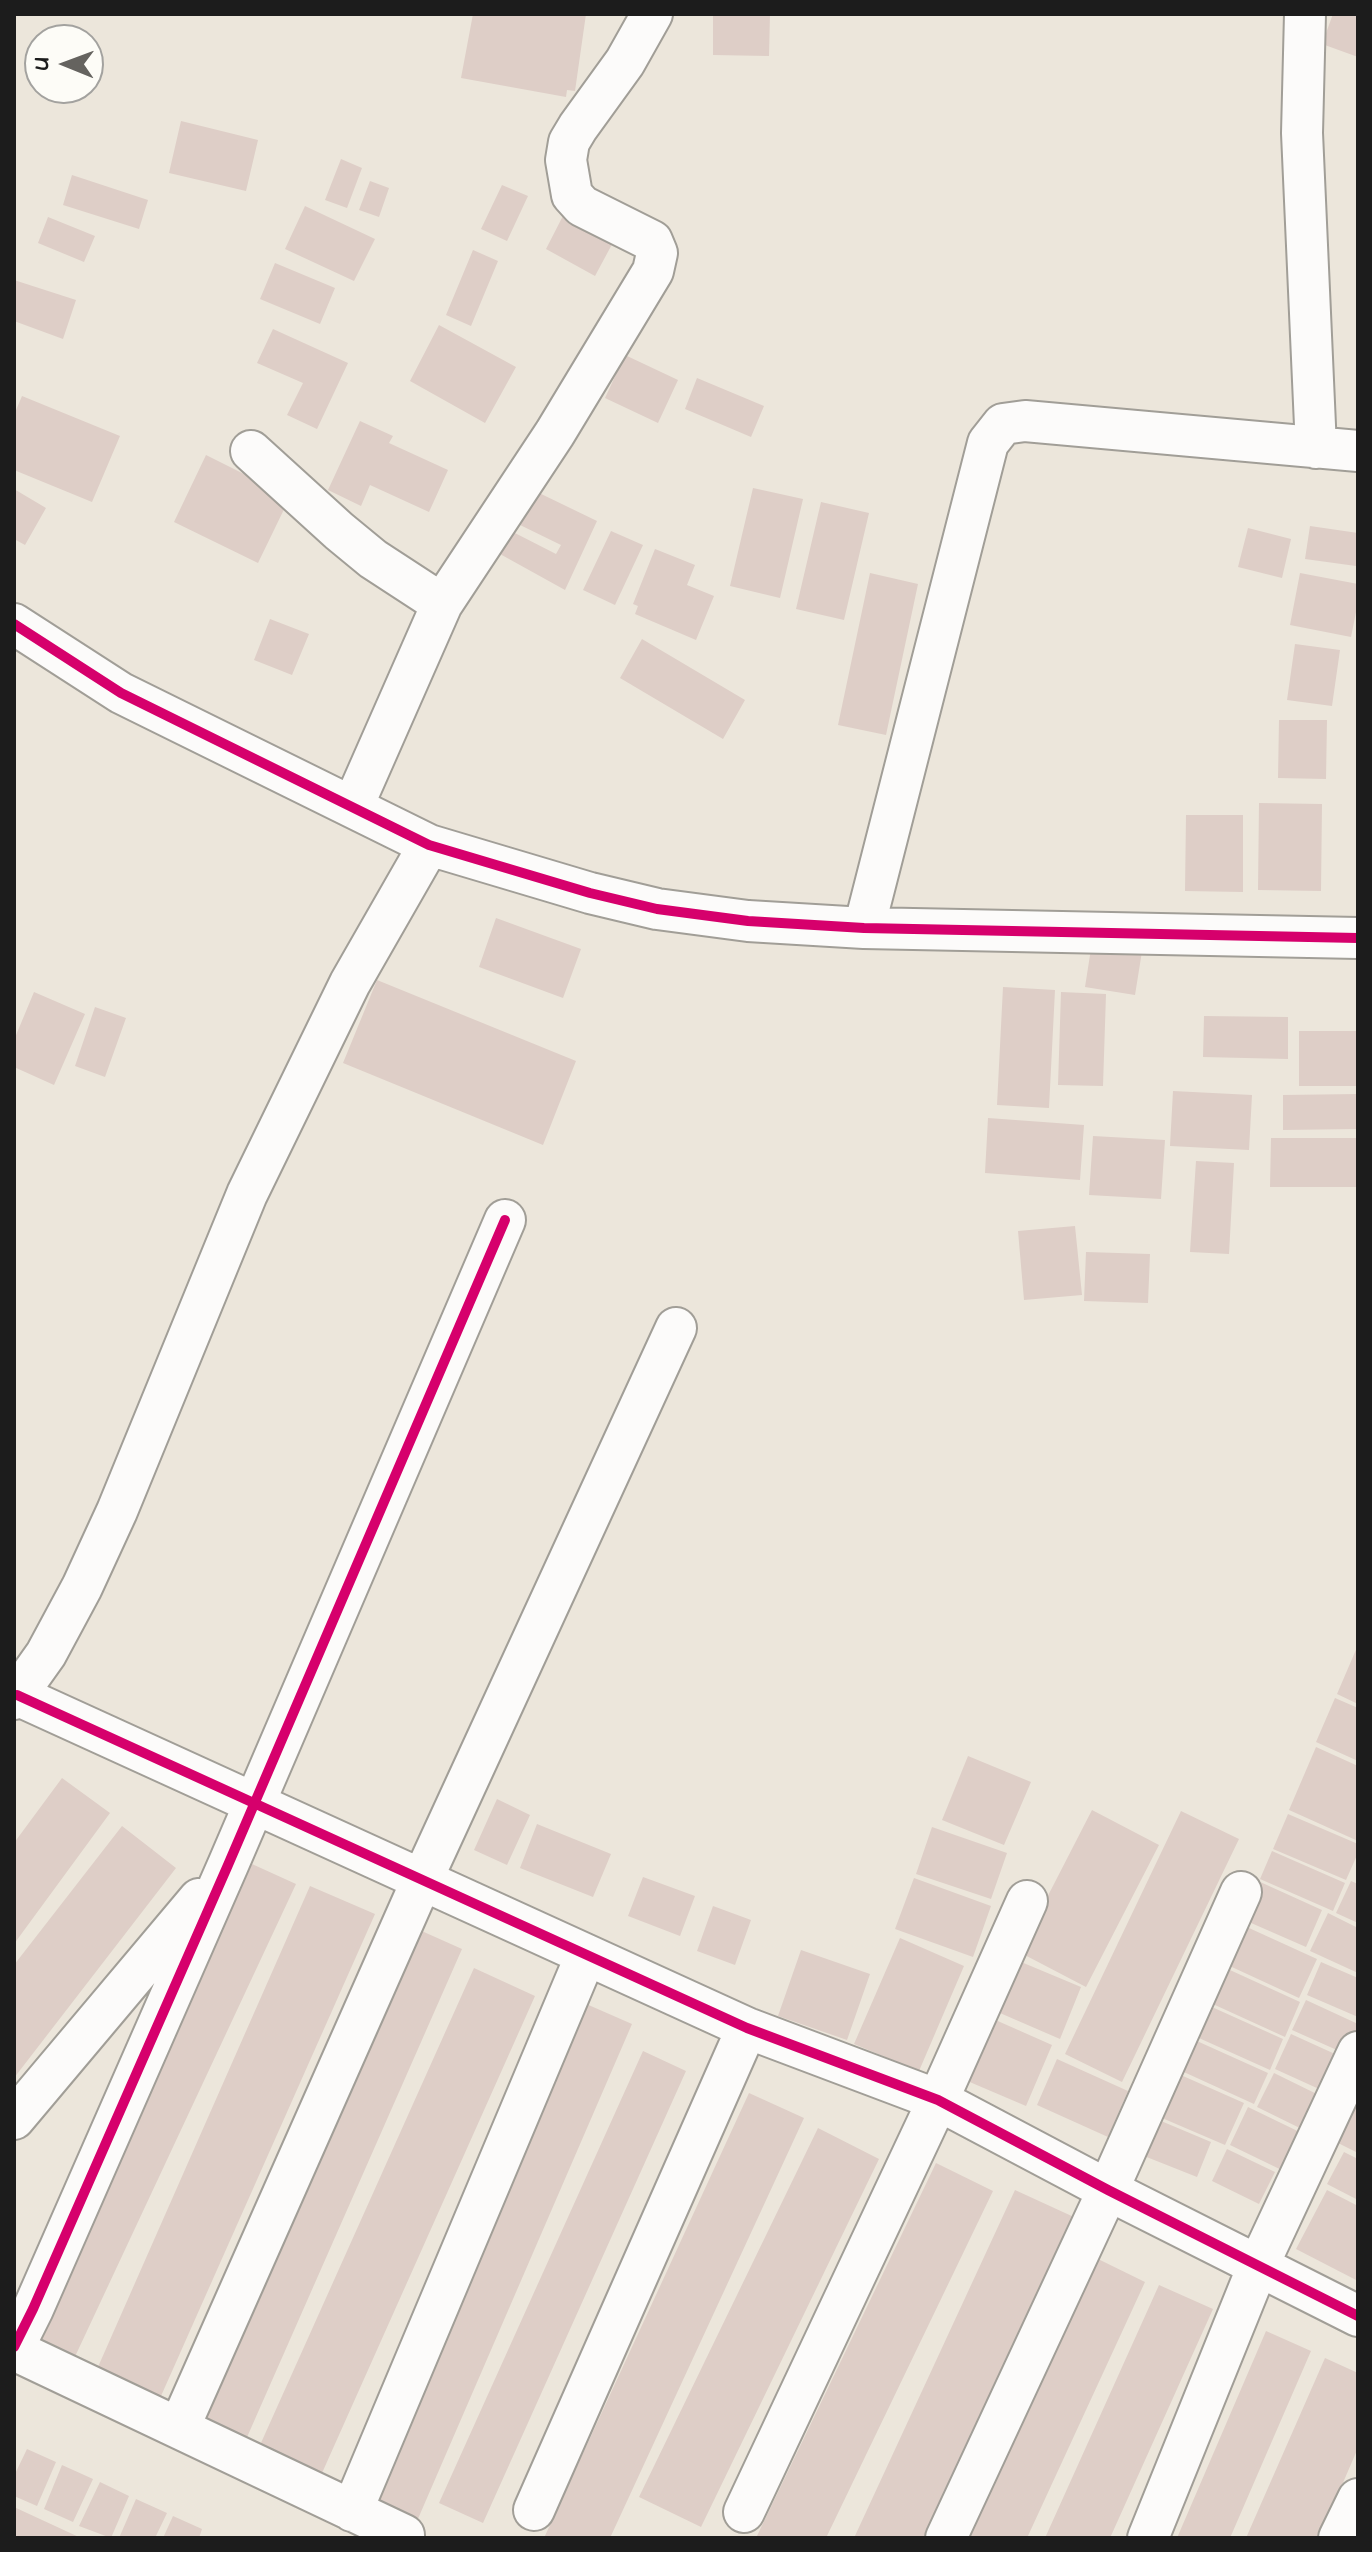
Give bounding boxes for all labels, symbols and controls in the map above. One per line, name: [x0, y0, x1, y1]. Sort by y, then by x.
north arrow: [24, 24, 104, 104]
text: U: [26, 57, 57, 70]

